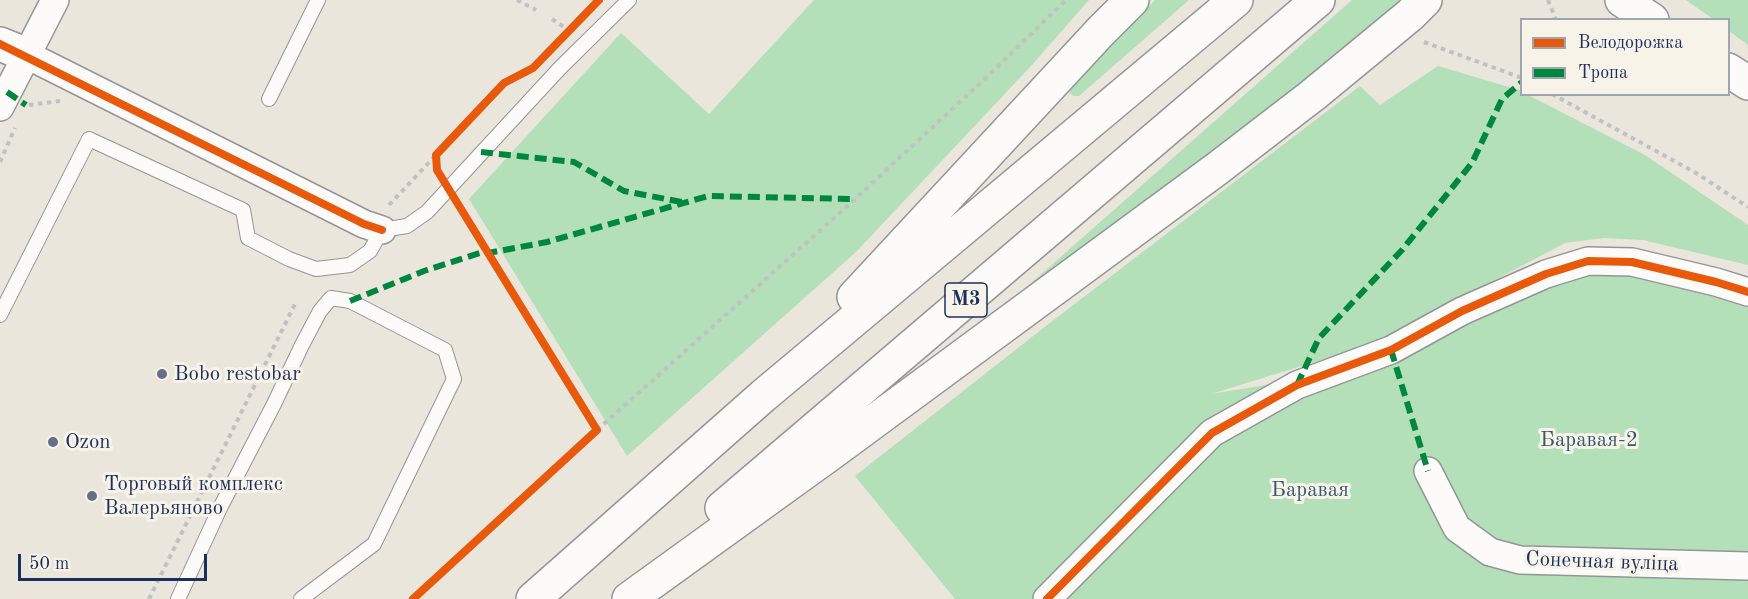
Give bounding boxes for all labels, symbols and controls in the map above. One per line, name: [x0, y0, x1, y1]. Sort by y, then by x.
legend: [1520, 18, 1730, 96]
text: Велодорожка: [1578, 34, 1683, 52]
text: Тропа: [1578, 64, 1628, 82]
road number: М3: [945, 283, 987, 317]
place label: Bobo restobar: [174, 361, 301, 387]
marker: Bobo restobar: [155, 367, 169, 381]
park label: Баравая-2: [1540, 427, 1638, 453]
place label: Ozon: [65, 429, 111, 455]
marker: Ozon: [46, 435, 60, 449]
place label: Торговый комплекс Валерьяново: [104, 471, 283, 521]
park label: Баравая: [1271, 477, 1349, 503]
marker: Торговый комплекс Валерьяново: [85, 489, 99, 503]
scale bar: [21, 542, 210, 580]
street label: Сонечная вуліца: [1525, 547, 1679, 577]
text: 50 m: [29, 555, 69, 573]

